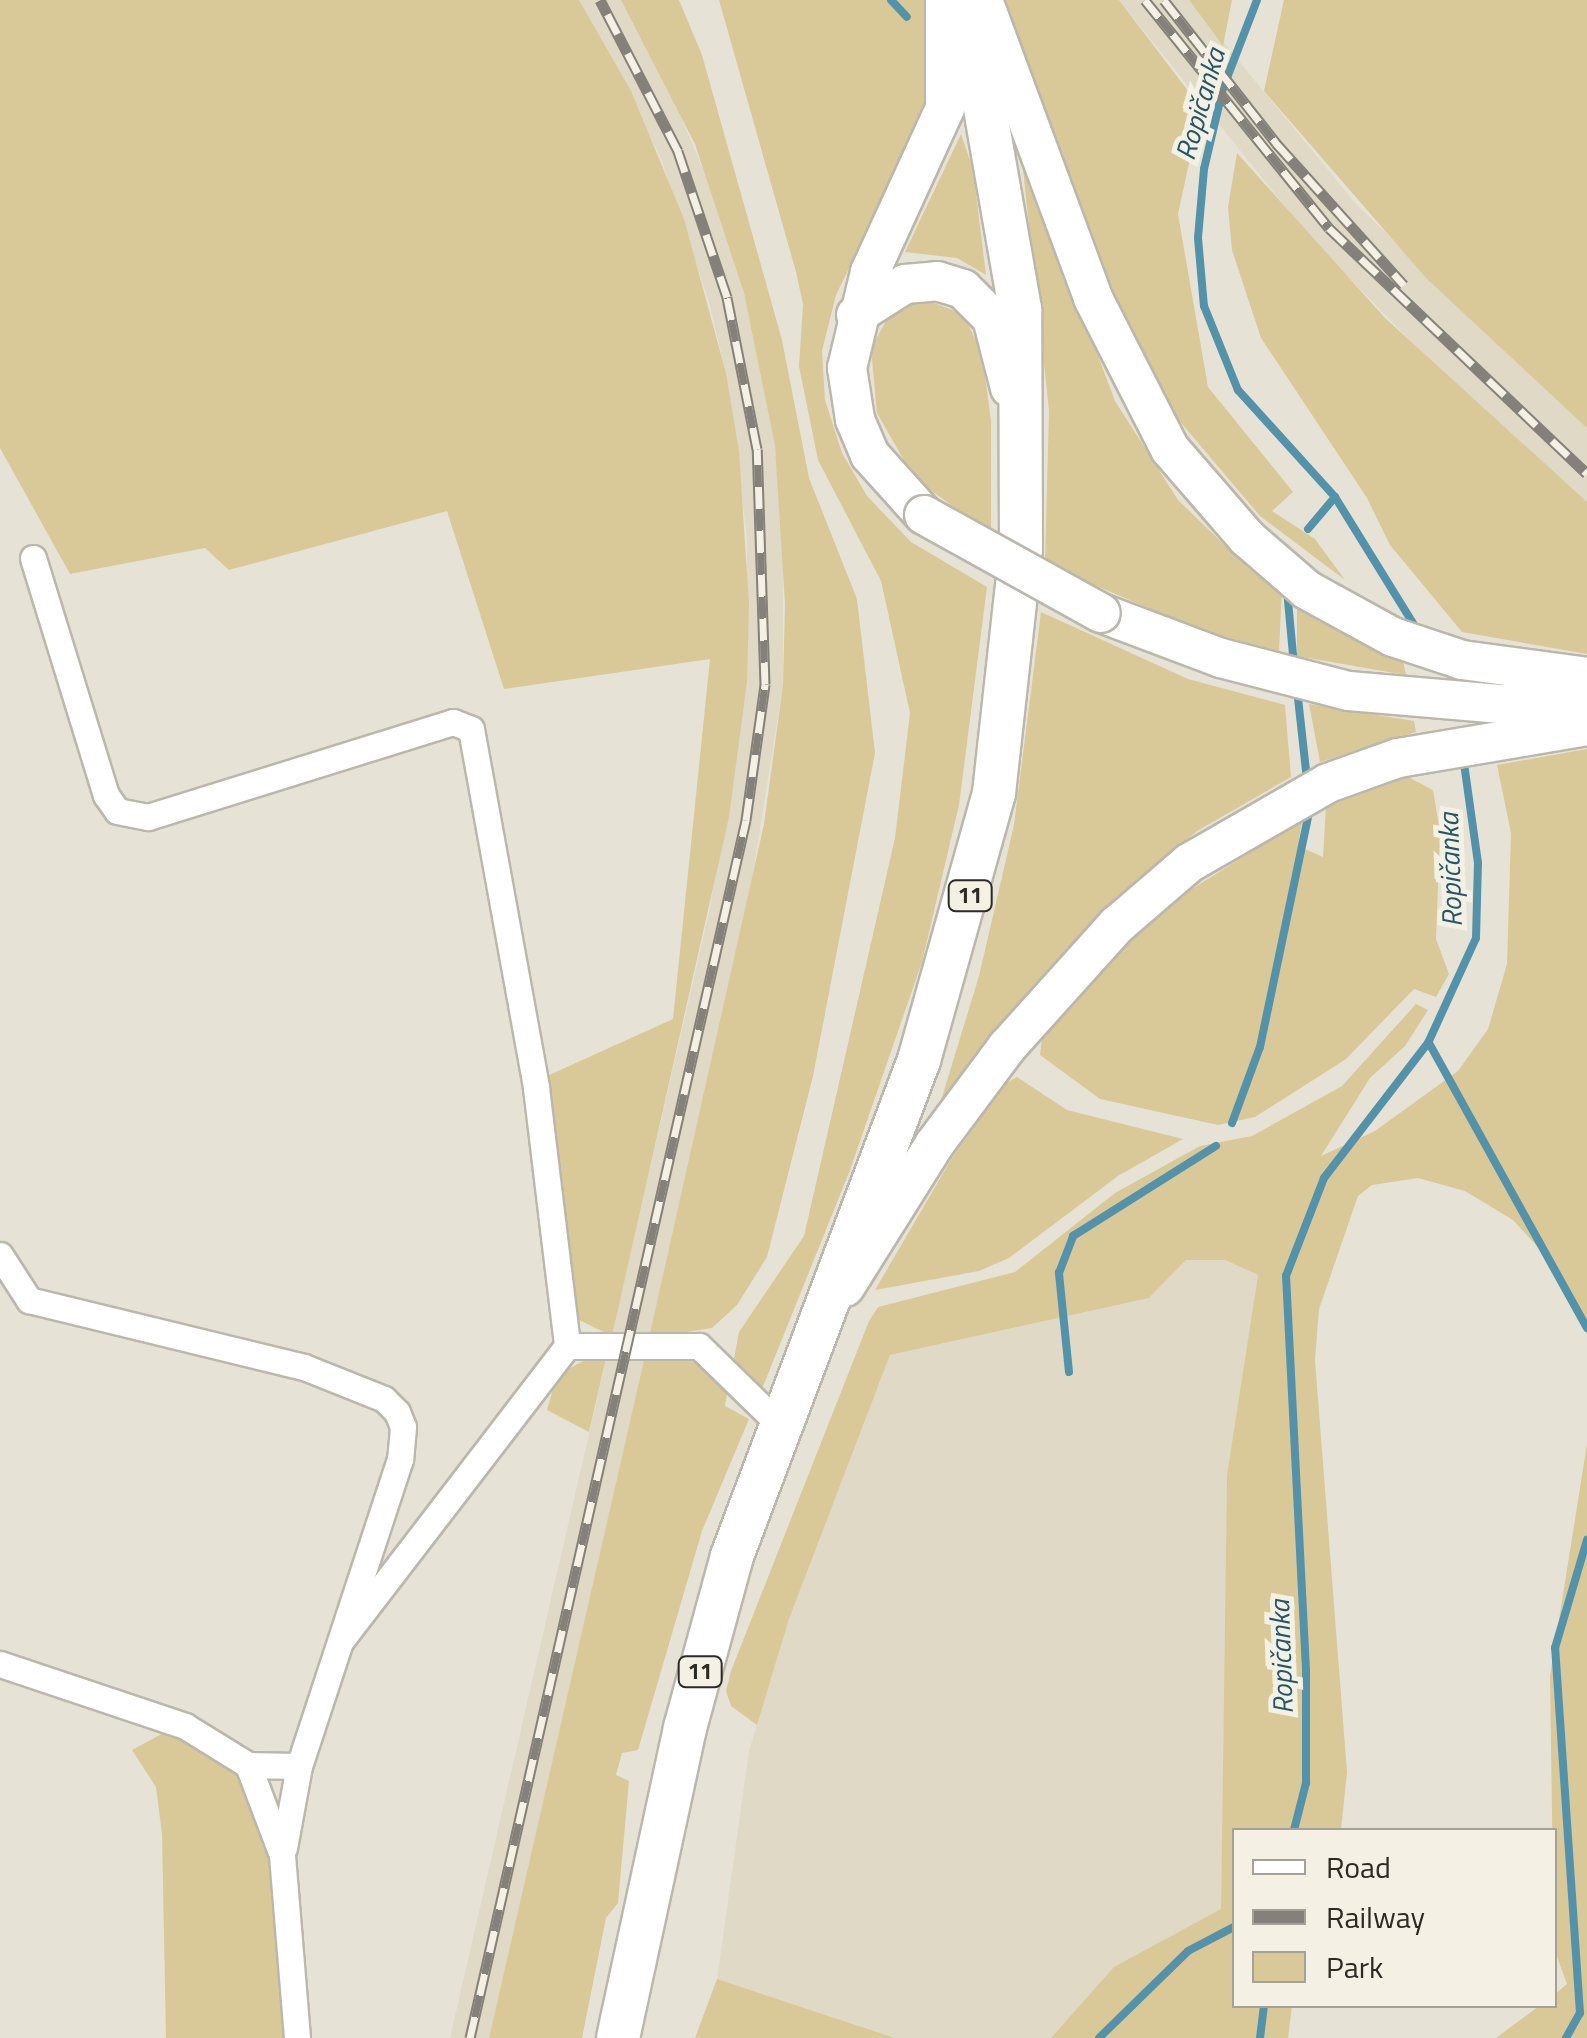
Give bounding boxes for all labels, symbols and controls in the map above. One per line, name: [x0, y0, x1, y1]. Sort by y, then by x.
water label: Ropičanka: [1168, 44, 1232, 164]
water label: Ropičanka: [1431, 812, 1469, 928]
road number: 11: [948, 879, 992, 913]
water label: Ropičanka: [1262, 1599, 1300, 1715]
road number: 11: [678, 1655, 722, 1689]
legend: [1232, 1828, 1557, 2008]
text: Road: [1326, 1844, 1391, 1890]
text: Railway: [1326, 1894, 1425, 1940]
text: Park: [1326, 1944, 1383, 1990]

